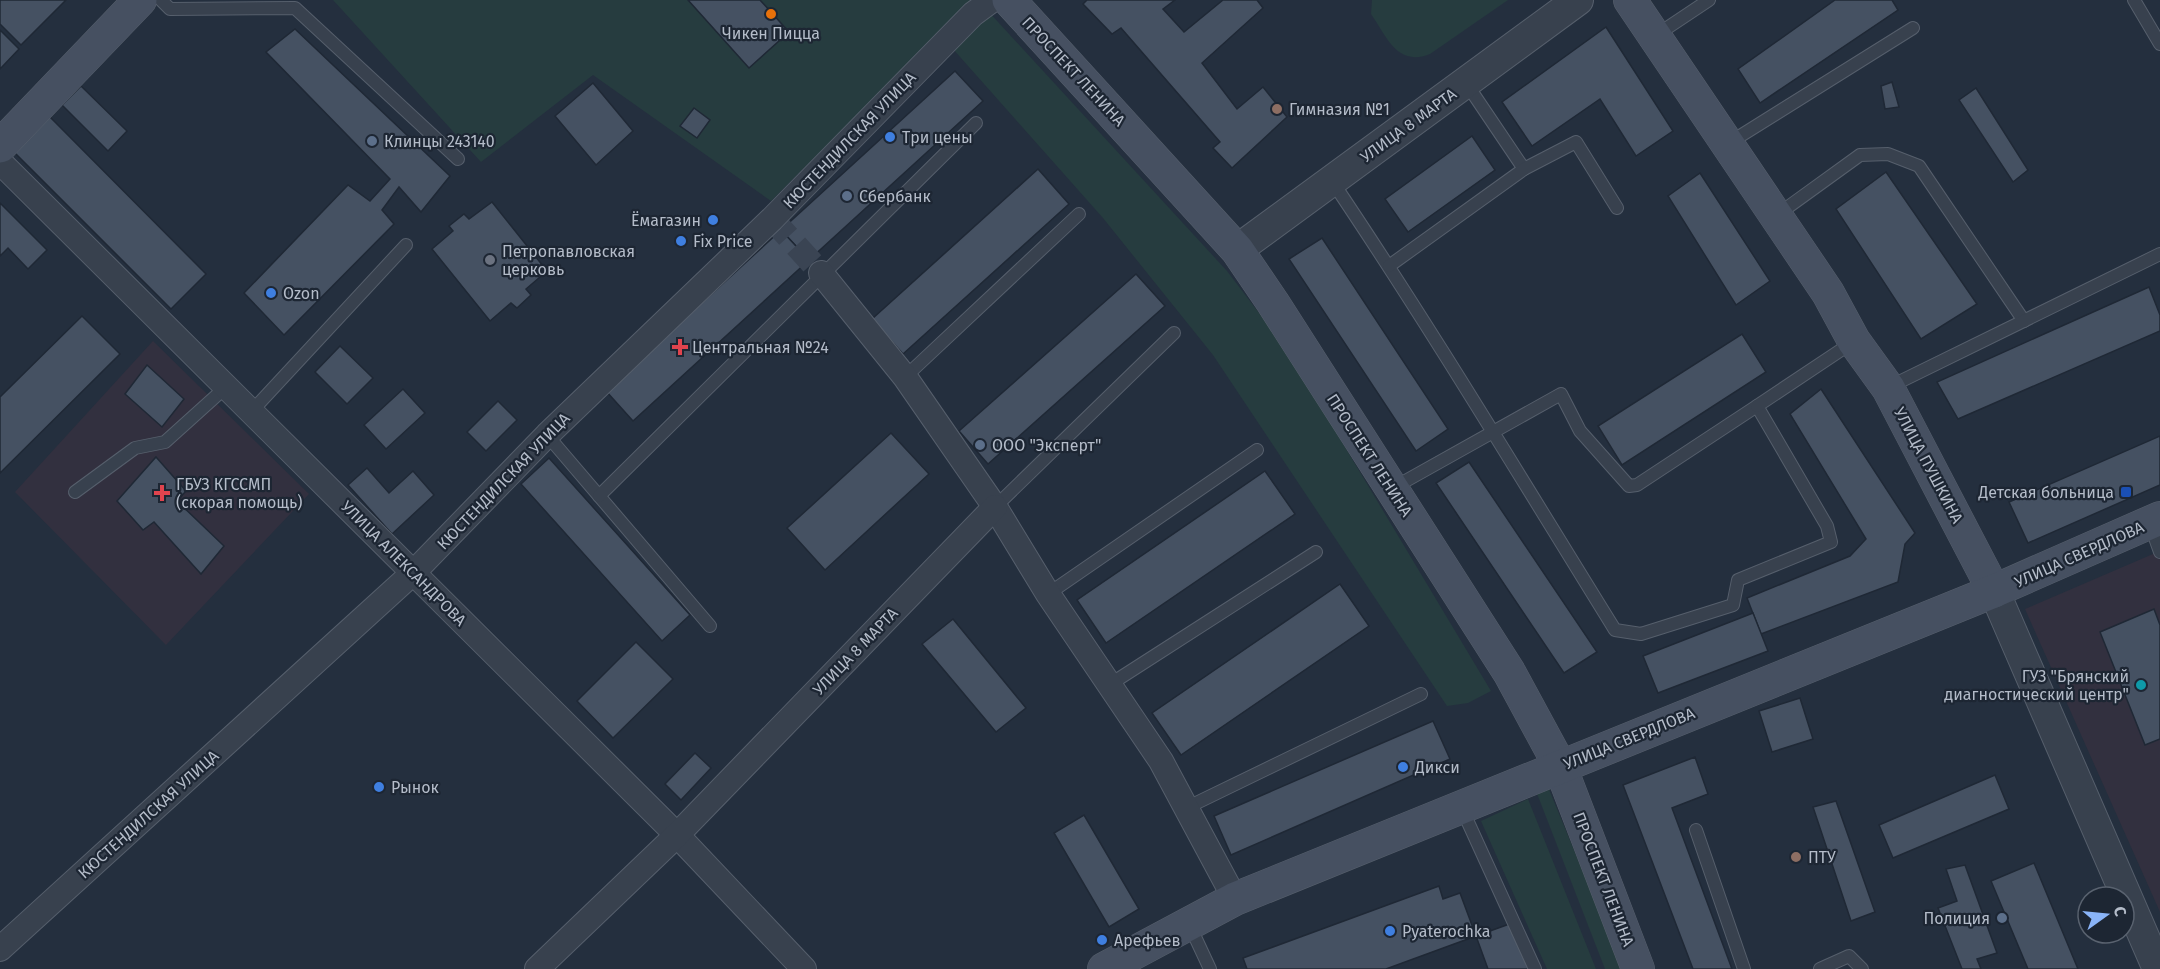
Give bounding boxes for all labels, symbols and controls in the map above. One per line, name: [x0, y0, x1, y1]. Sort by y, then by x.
marker: Чикен Пицца: [764, 7, 778, 21]
street label: ПРОСПЕКТ ЛЕНИНА: [1018, 13, 1130, 130]
place label: Чикен Пицца: [722, 24, 820, 43]
street label: КЮСТЕНДИЛСКАЯ УЛИЦА: [779, 67, 920, 213]
street label: УЛИЦА 8 МАРТА: [1357, 84, 1461, 167]
place label: Гимназия №1: [1289, 100, 1390, 119]
marker: Гимназия №1: [1270, 102, 1284, 116]
place label: Три цены: [902, 128, 973, 147]
marker: Три цены: [883, 130, 897, 144]
place label: Клинцы 243140: [384, 132, 495, 151]
marker: Клинцы 243140: [365, 134, 379, 148]
place label: Сбербанк: [859, 187, 931, 206]
marker: Сбербанк: [840, 189, 854, 203]
place label: Ёмагазин: [631, 211, 701, 230]
marker: Ёмагазин: [706, 213, 720, 227]
place label: Fix Price: [693, 232, 753, 251]
marker: Fix Price: [674, 234, 688, 248]
place label: Петропавловская церковь: [502, 242, 635, 279]
marker: Петропавловская церковь: [483, 253, 497, 267]
place label: Ozon: [283, 284, 320, 303]
marker: Ozon: [264, 286, 278, 300]
place label: Центральная №24: [692, 338, 829, 357]
marker: Центральная №24: [673, 340, 687, 354]
street label: ПРОСПЕКТ ЛЕНИНА: [1323, 390, 1417, 521]
street label: УЛИЦА ПУШКИНА: [1890, 404, 1967, 527]
street label: КЮСТЕНДИЛСКАЯ УЛИЦА: [433, 408, 574, 554]
place label: ООО "Эксперт": [992, 436, 1101, 455]
marker: ООО "Эксперт": [973, 438, 987, 452]
place label: ГБУЗ КГССМП (скорая помощь): [176, 475, 302, 512]
place label: Детская больница: [1978, 483, 2114, 502]
marker: ГБУЗ КГССМП (скорая помощь): [153, 484, 171, 502]
marker: Детская больница: [2119, 485, 2133, 499]
street label: УЛИЦА АЛЕКСАНДРОВА: [337, 497, 471, 630]
street label: УЛИЦА СВЕРДЛОВА: [2012, 517, 2148, 592]
street label: УЛИЦА 8 МАРТА: [809, 603, 902, 699]
place label: ГУЗ "Брянский диагностический центр": [1944, 667, 2129, 704]
marker: ГУЗ "Брянский диагностический центр": [2134, 678, 2148, 692]
street label: УЛИЦА СВЕРДЛОВА: [1561, 703, 1698, 773]
street label: КЮСТЕНДИЛСКАЯ УЛИЦА: [74, 746, 223, 883]
place label: Дикси: [1414, 758, 1460, 777]
marker: Дикси: [1396, 760, 1410, 774]
place label: Рынок: [391, 778, 440, 797]
marker: Рынок: [372, 780, 386, 794]
street label: ПРОСПЕКТ ЛЕНИНА: [1569, 809, 1638, 950]
place label: ПТУ: [1808, 848, 1836, 867]
marker: ПТУ: [1789, 850, 1803, 864]
north arrow: [2076, 885, 2136, 945]
text: С: [2110, 904, 2131, 919]
place label: Полиция: [1923, 909, 1990, 928]
marker: Полиция: [1995, 911, 2009, 925]
place label: Pyaterochka: [1402, 922, 1491, 941]
marker: Pyaterochka: [1383, 924, 1397, 938]
place label: Арефьев: [1114, 931, 1180, 950]
marker: Арефьев: [1095, 933, 1109, 947]

